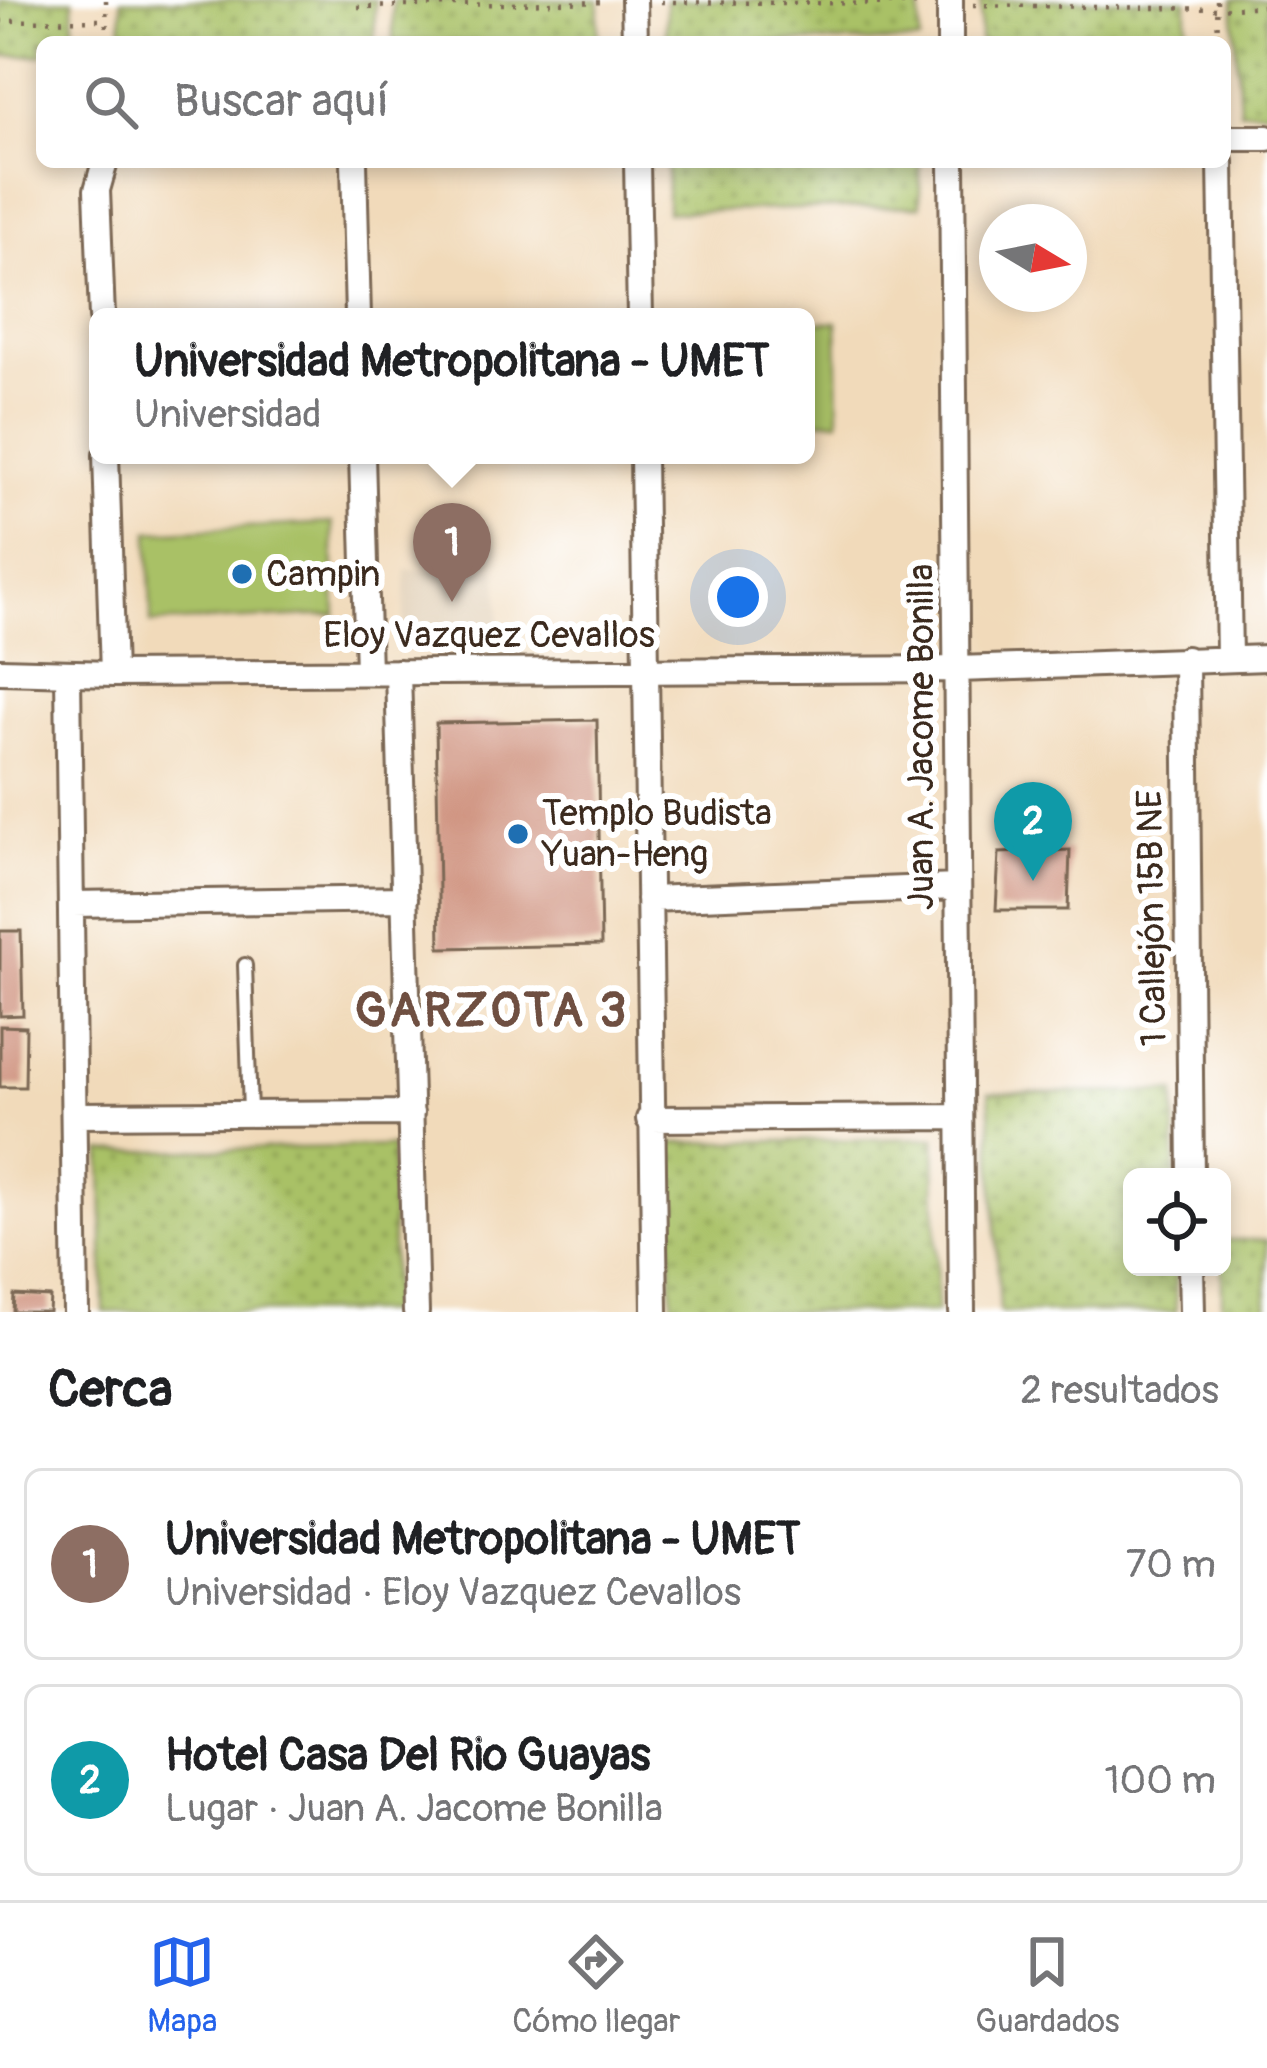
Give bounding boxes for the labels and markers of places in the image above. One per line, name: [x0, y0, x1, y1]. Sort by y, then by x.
pin: 1: [413, 503, 491, 602]
place label: Campin: [266, 552, 380, 597]
marker: Campin: [229, 561, 255, 587]
pin: 2: [994, 782, 1072, 881]
place label: Templo Budista Yuan-Heng: [541, 791, 772, 877]
marker: Templo Budista Yuan-Heng: [505, 821, 531, 847]

